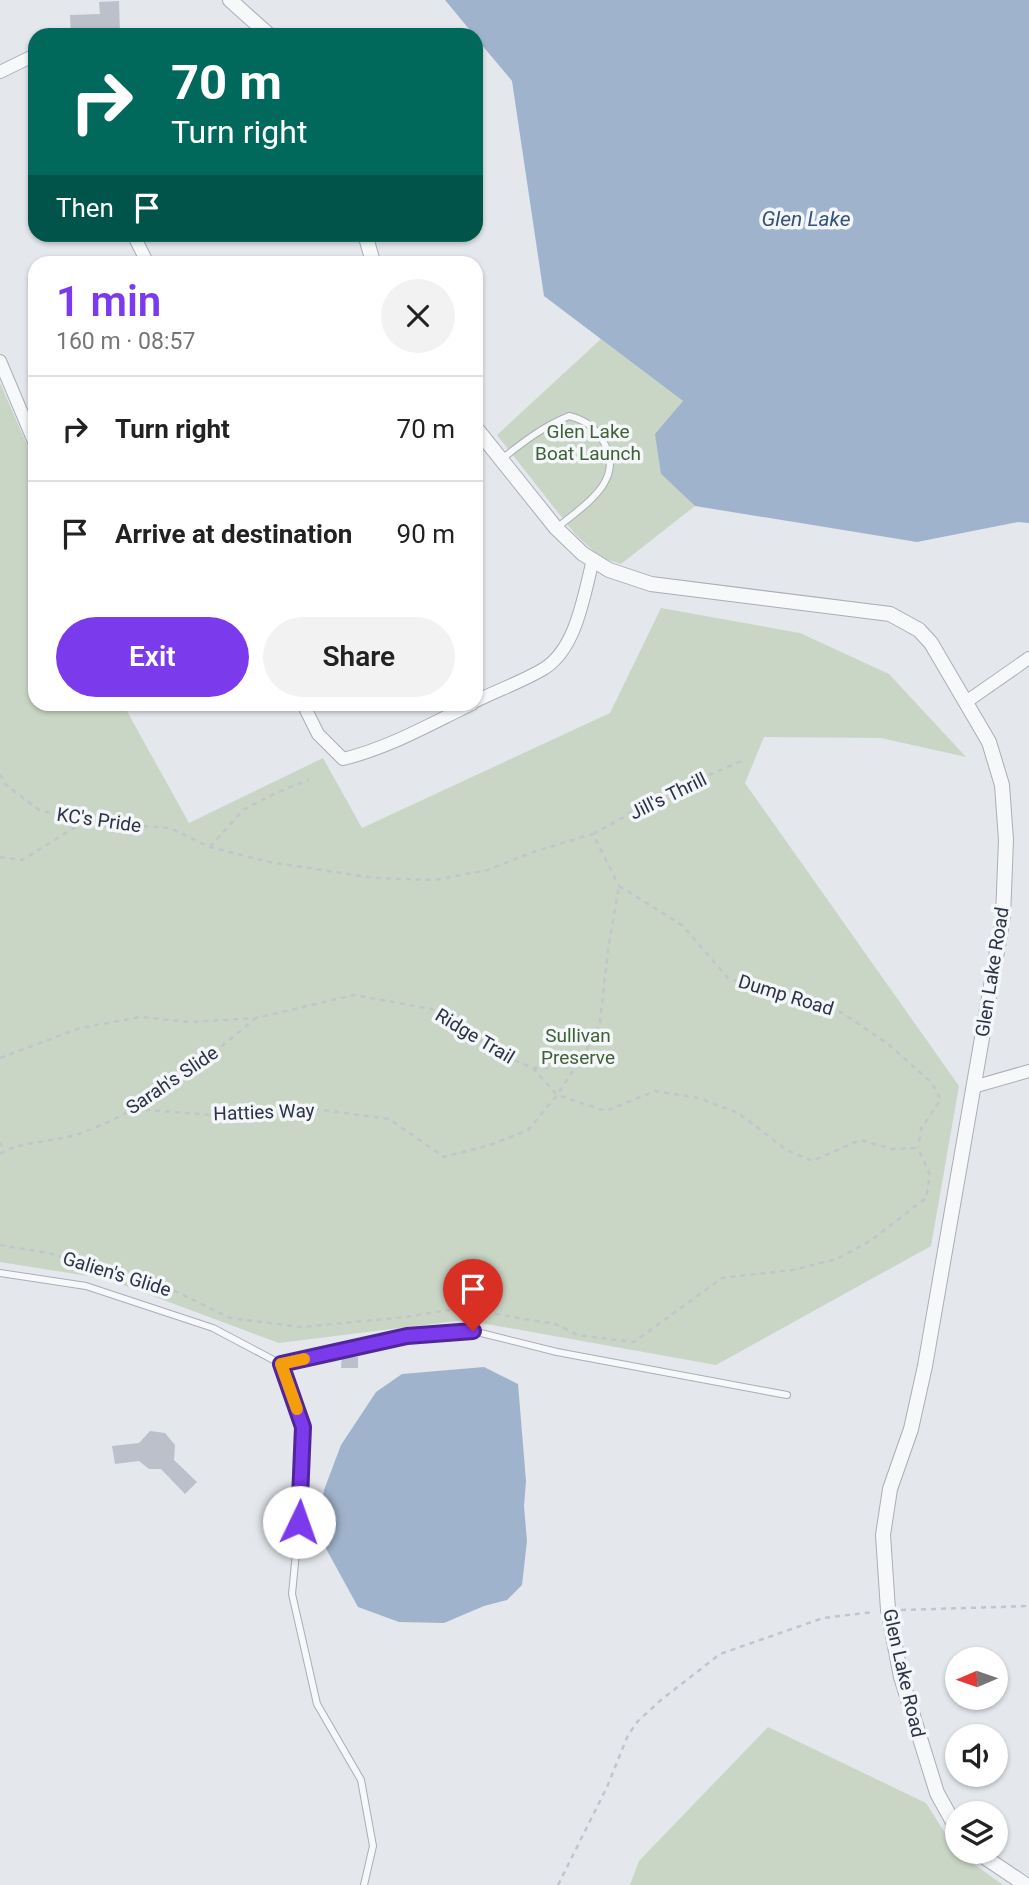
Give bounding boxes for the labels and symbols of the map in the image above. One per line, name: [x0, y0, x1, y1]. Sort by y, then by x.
water label: Glen Lake: [761, 207, 851, 231]
park label: Glen Lake Boat Launch: [535, 420, 641, 465]
street label: Jill's Thrill: [626, 767, 710, 825]
street label: KC's Pride: [55, 803, 143, 837]
street label: Glen Lake Road: [970, 905, 1014, 1039]
street label: Dump Road: [735, 970, 837, 1020]
street label: Ridge Trail: [431, 1003, 519, 1069]
park label: Sullivan Preserve: [541, 1024, 615, 1069]
street label: Sarah's Slide: [122, 1041, 222, 1119]
street label: Hatties Way: [213, 1099, 315, 1125]
street label: Galien's Glide: [60, 1247, 174, 1301]
pin: [443, 1259, 503, 1331]
position arrow: [262, 1485, 336, 1559]
street label: Glen Lake Road: [878, 1606, 930, 1740]
north arrow: [945, 1647, 1008, 1710]

